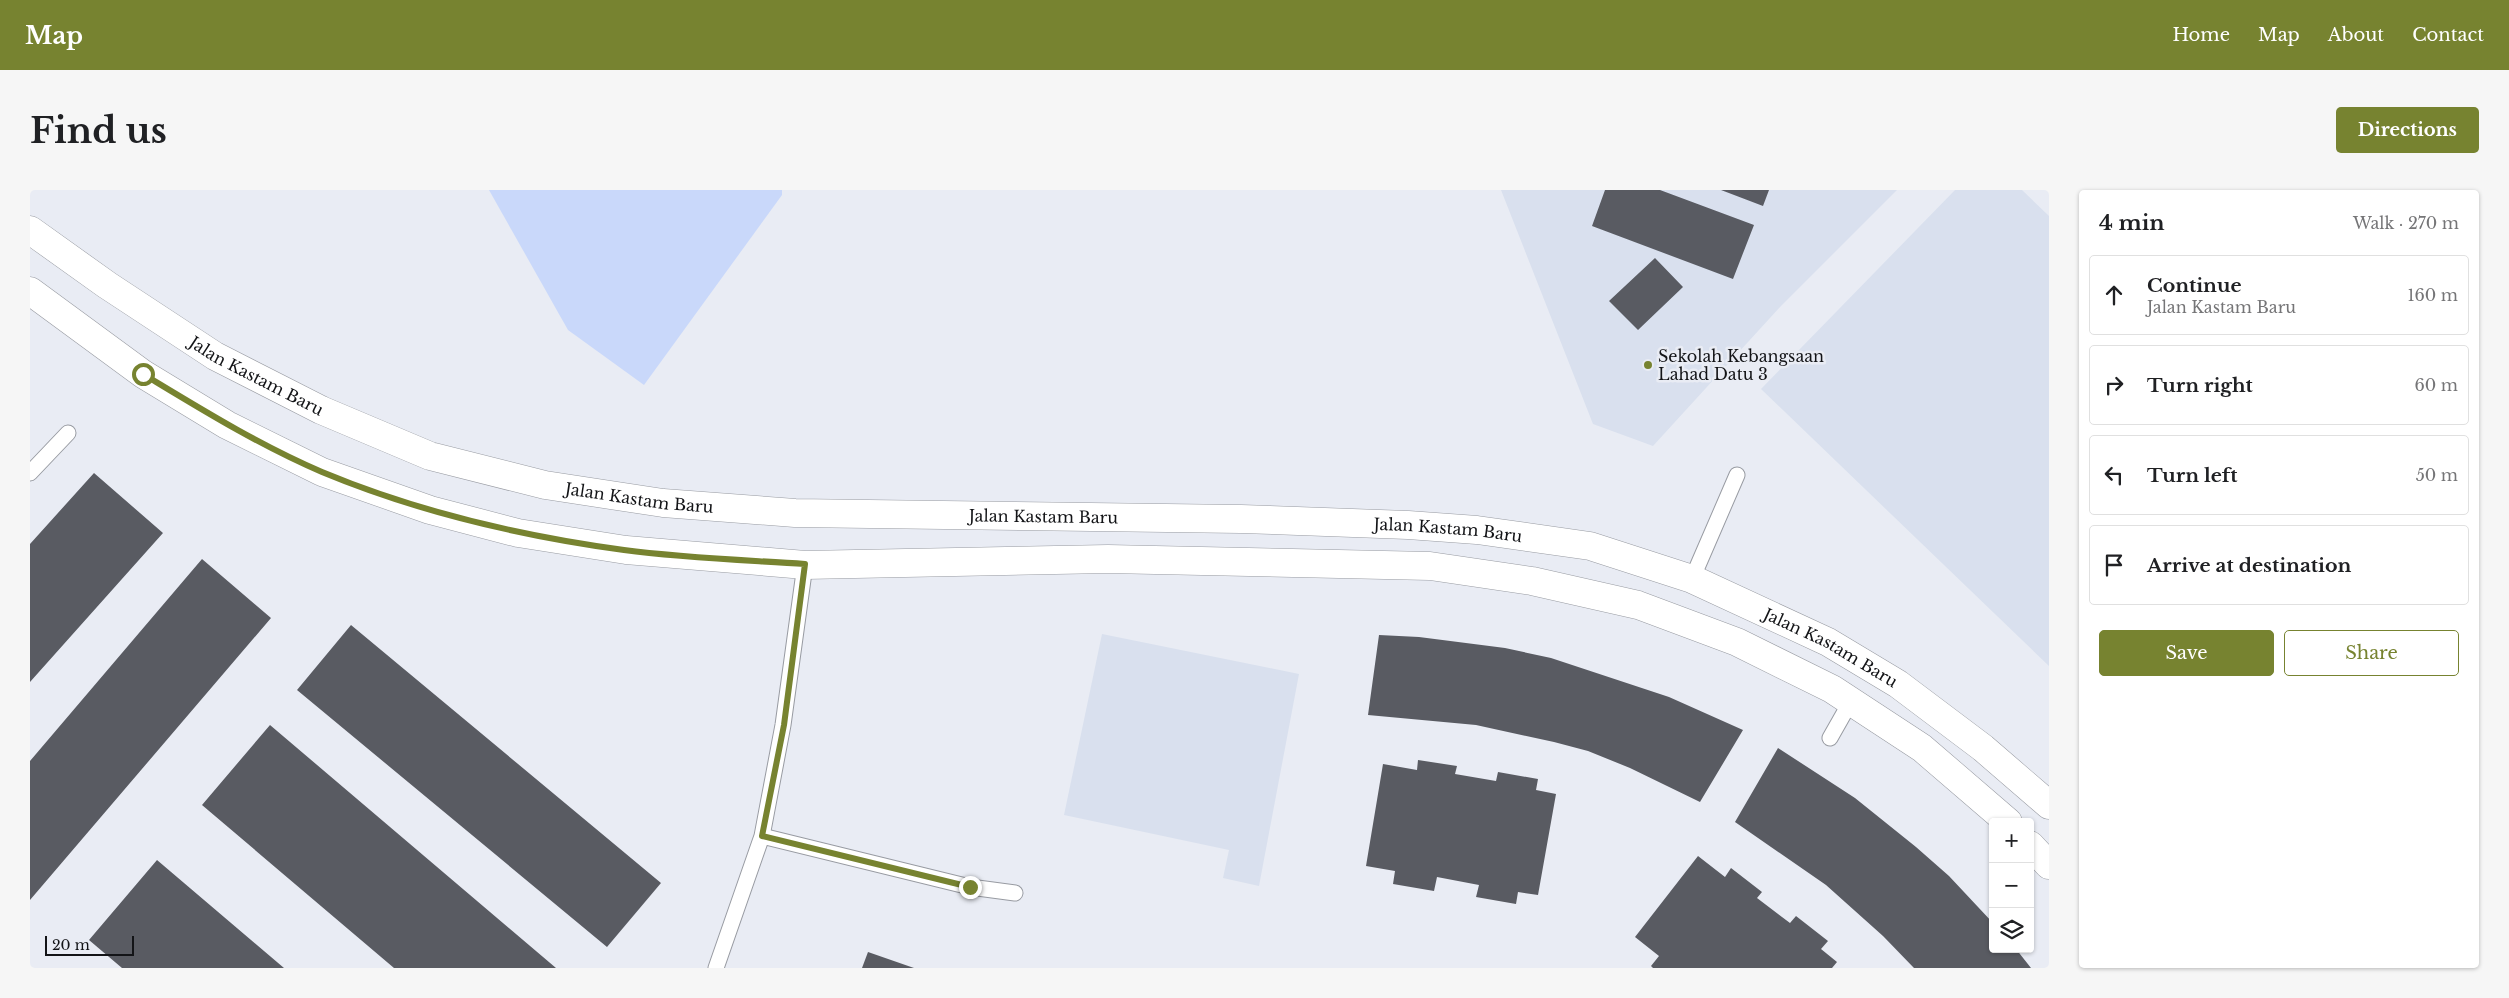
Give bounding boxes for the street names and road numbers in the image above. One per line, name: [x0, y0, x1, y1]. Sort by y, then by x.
street label: Jalan Kastam Baru: [184, 331, 327, 420]
street label: Jalan Kastam Baru: [562, 478, 714, 517]
street label: Jalan Kastam Baru: [967, 505, 1118, 527]
street label: Jalan Kastam Baru: [1371, 514, 1524, 546]
street label: Jalan Kastam Baru: [1759, 603, 1902, 692]

